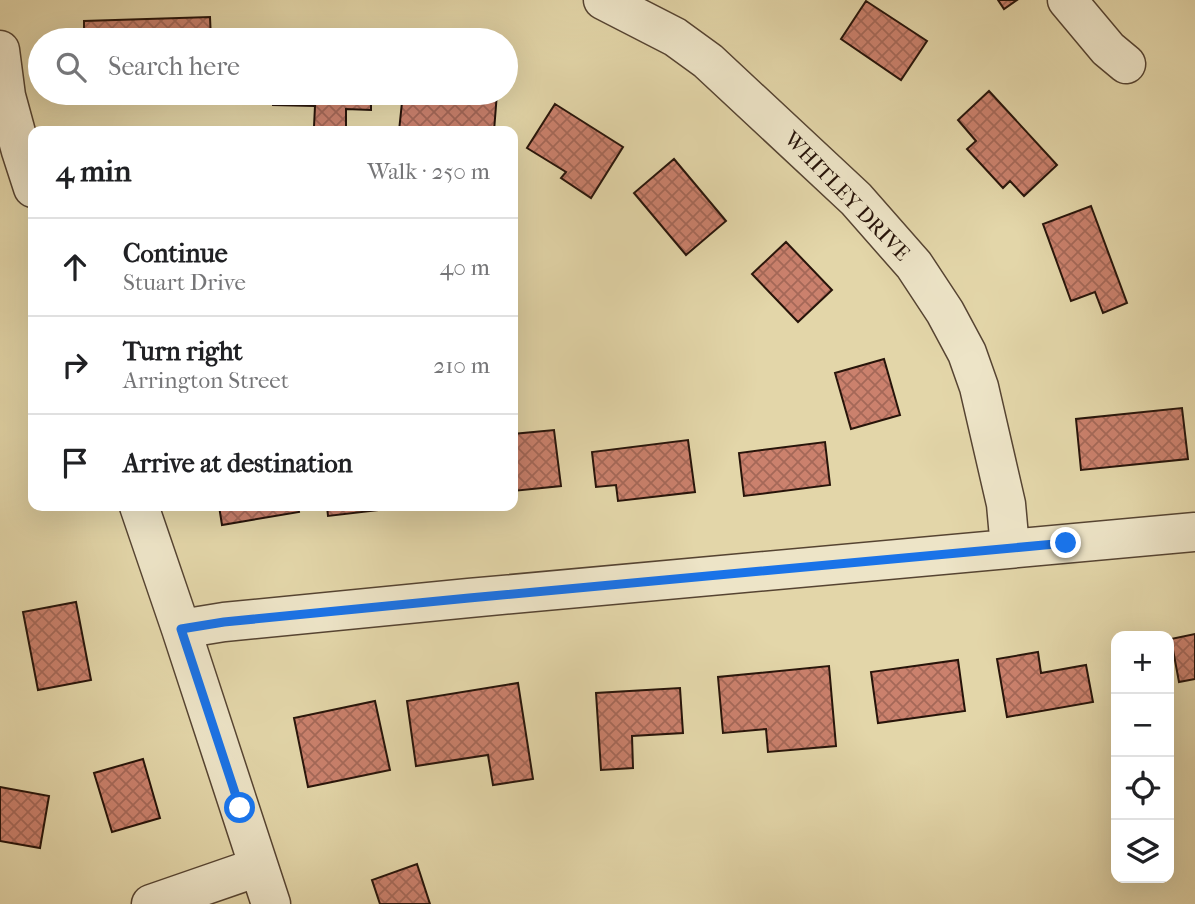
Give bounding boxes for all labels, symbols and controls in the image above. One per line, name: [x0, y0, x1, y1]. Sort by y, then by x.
search box: [28, 28, 518, 105]
icon: search: [52, 48, 90, 86]
text: Search here: [108, 51, 240, 82]
street label: WHITLEY DRIVE: [779, 126, 915, 265]
text: 4 min: [56, 154, 131, 189]
text: Walk · 250 m: [367, 158, 490, 185]
text: Continue: [123, 238, 228, 269]
icon: ahead: [56, 248, 94, 286]
text: 40 m: [440, 254, 490, 281]
text: Stuart Drive: [123, 269, 246, 296]
text: Turn right: [123, 336, 243, 367]
icon: right: [56, 346, 94, 384]
text: 210 m: [433, 352, 490, 379]
text: Arrington Street: [123, 367, 289, 394]
icon: arrive: [56, 444, 94, 482]
text: Arrive at destination: [123, 448, 353, 479]
route end: [1050, 527, 1081, 558]
map controls: [1111, 631, 1174, 883]
button: +: [1111, 631, 1174, 694]
button: −: [1111, 694, 1174, 757]
button: locate: [1111, 757, 1174, 820]
route start: [224, 792, 255, 823]
button: layers: [1111, 820, 1174, 883]

